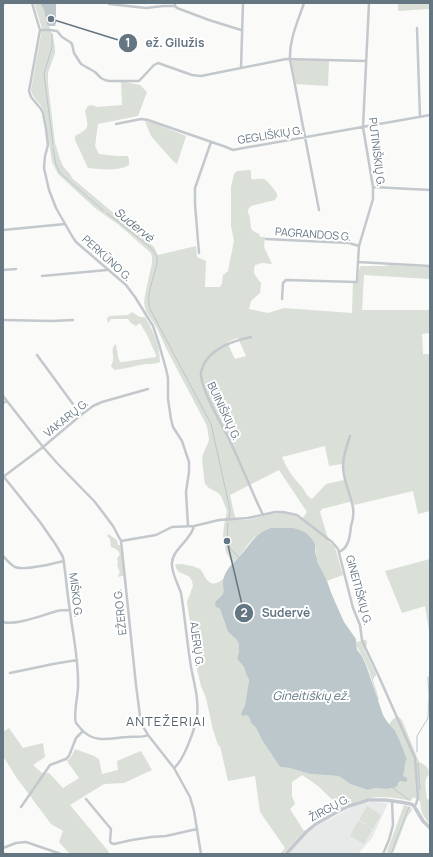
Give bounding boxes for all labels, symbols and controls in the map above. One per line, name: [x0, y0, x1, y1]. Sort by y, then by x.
callout: ež. Gilužis: [118, 31, 212, 55]
text: 1: [125, 34, 131, 51]
text: ež. Gilužis: [146, 34, 205, 51]
street label: PUTINIŠKIŲ G.: [366, 117, 389, 187]
street label: GEGLIŠKIŲ G.: [236, 122, 303, 147]
water label: Sudervė: [111, 204, 158, 246]
street label: PAGRANDOS G.: [274, 223, 352, 244]
street label: PERKŪNO G.: [79, 231, 135, 284]
street label: BUINIŠKIŲ G.: [204, 379, 245, 442]
street label: VAKARŲ G.: [40, 395, 91, 440]
street label: GINEITIŠKIŲ G.: [343, 553, 376, 626]
street label: MIŠKO G.: [66, 572, 87, 618]
street label: EŽERO G.: [110, 588, 129, 636]
callout: Sudervė: [234, 601, 318, 625]
text: 2: [240, 604, 248, 621]
text: Sudervė: [262, 604, 310, 621]
street label: AJERŲ G.: [187, 621, 208, 667]
water label: Gineitiškių ež.: [273, 687, 349, 704]
district label: ANTEŽERIAI: [126, 712, 206, 730]
street label: ŽIRGŲ G.: [306, 791, 352, 824]

